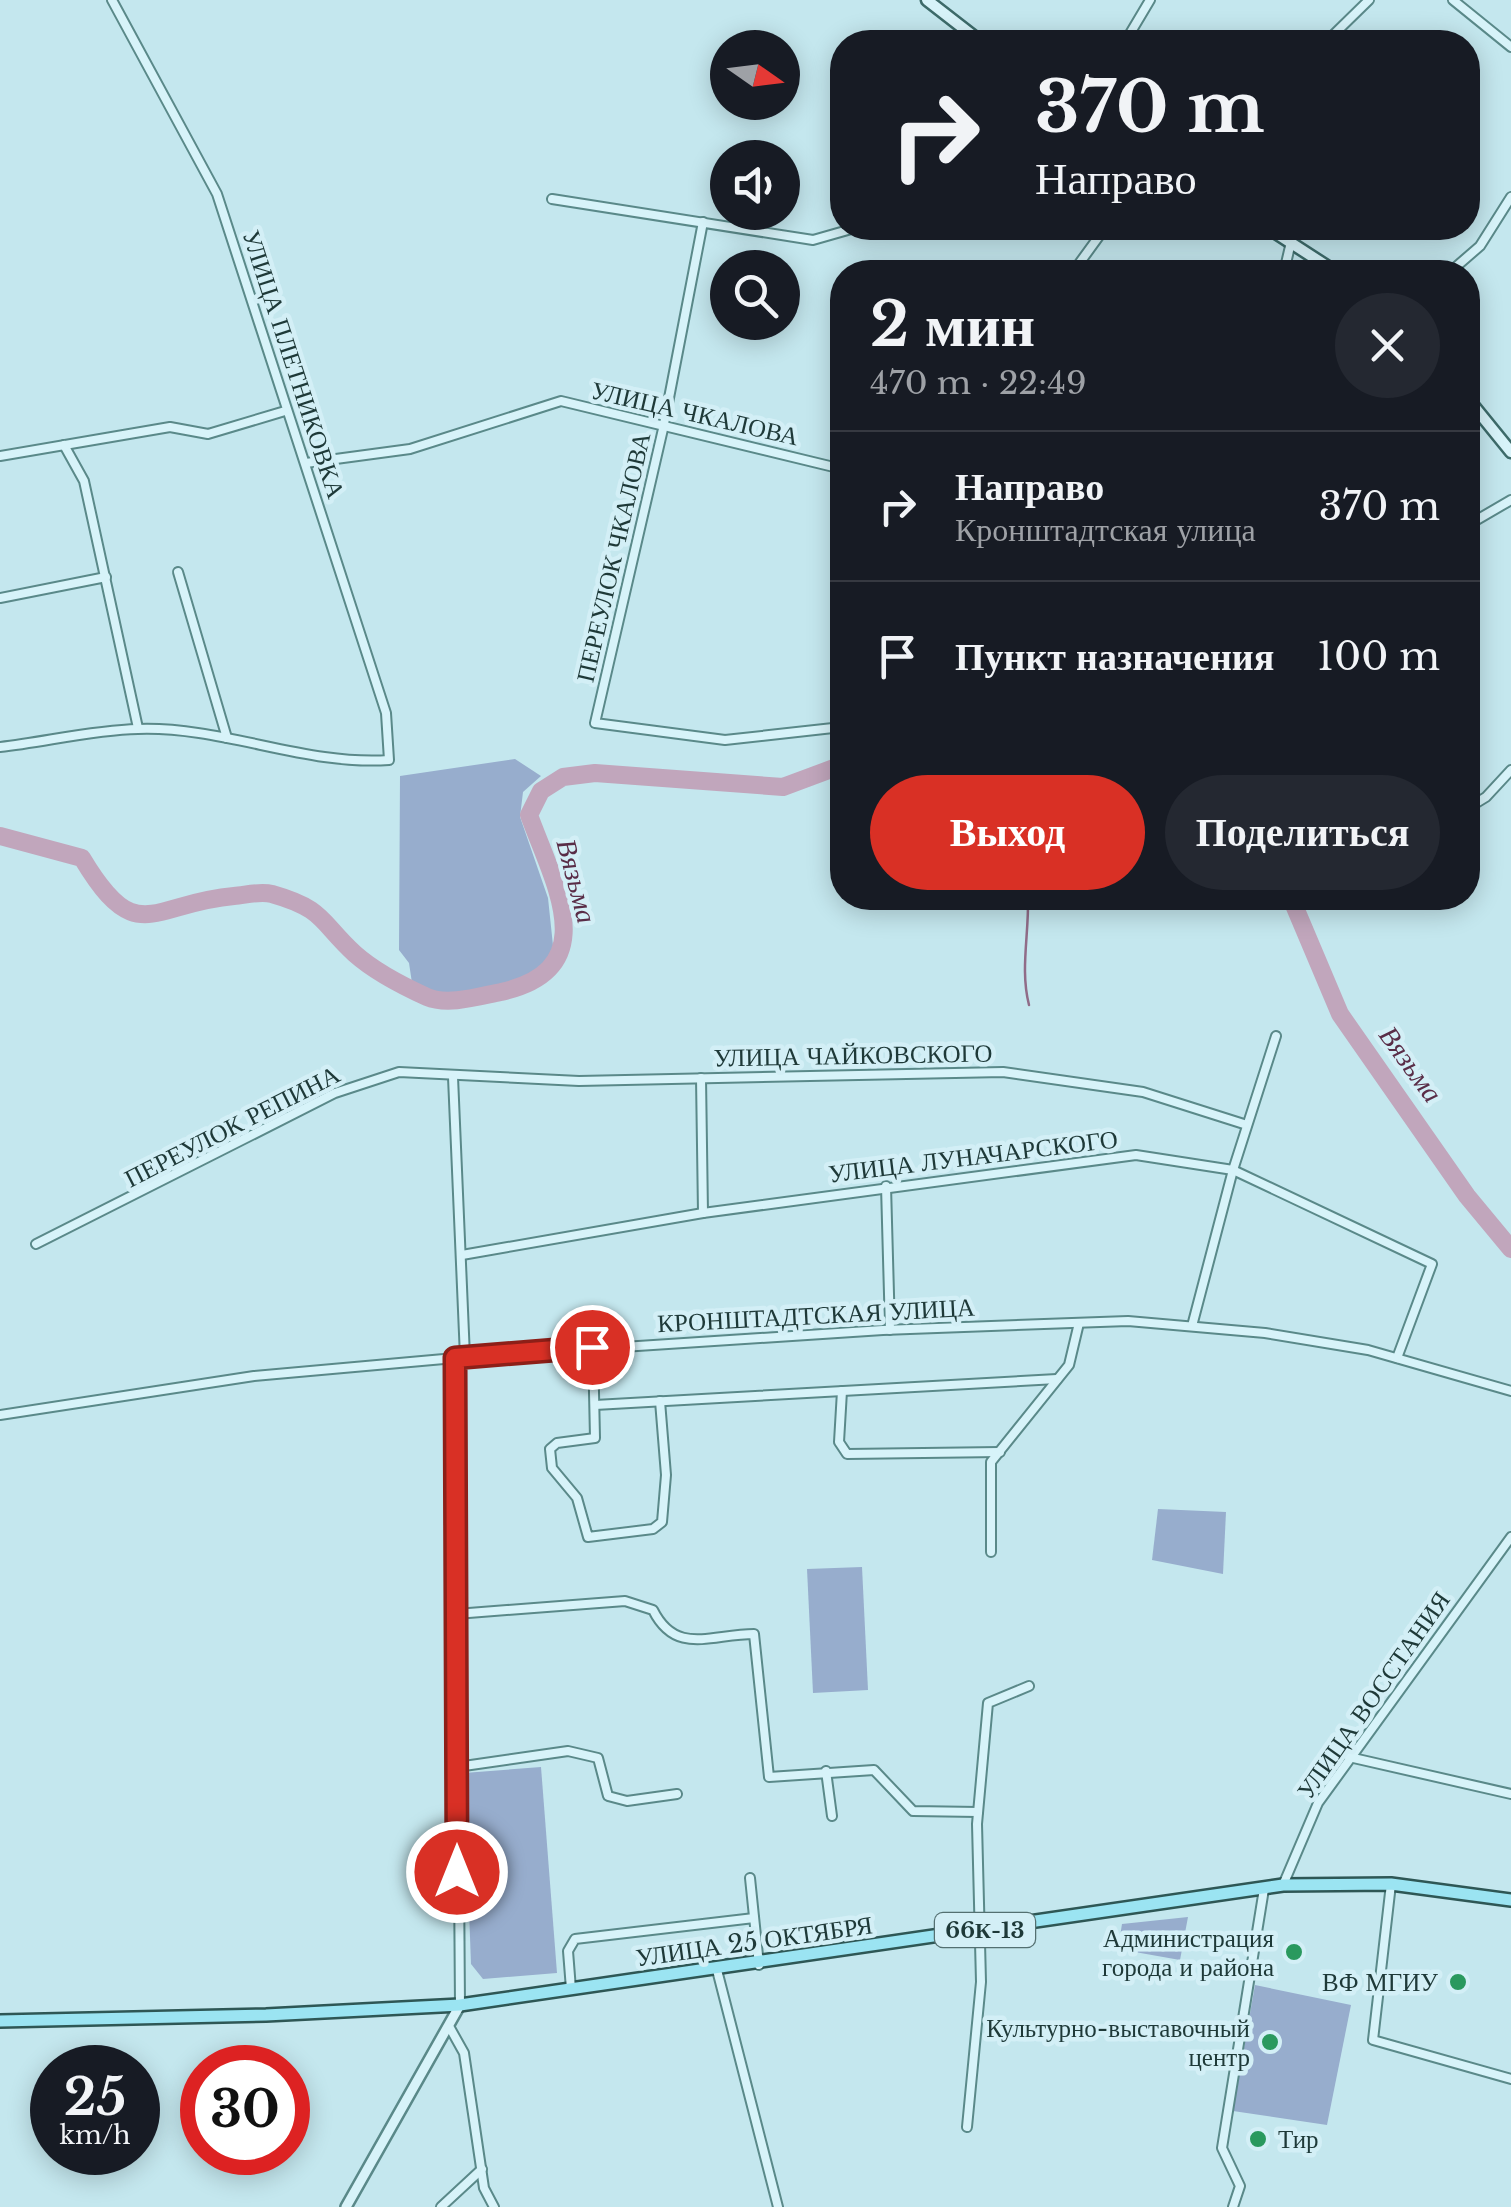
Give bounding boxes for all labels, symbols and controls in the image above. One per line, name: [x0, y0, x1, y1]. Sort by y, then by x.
north arrow: [710, 30, 800, 120]
map controls: [710, 30, 800, 340]
text: 370 m: [1035, 64, 1265, 151]
icon: right: [870, 70, 1000, 200]
button: sound: [710, 140, 800, 230]
text: Направо: [1035, 150, 1197, 206]
street label: УЛИЦА ПЛЕТНИКОВКА: [235, 226, 352, 502]
button: search: [710, 250, 800, 340]
text: 2 мин: [870, 288, 1035, 362]
button: close: [1335, 293, 1440, 398]
text: 470 m · 22:49: [870, 363, 1086, 403]
street label: УЛИЦА ЧКАЛОВА: [588, 375, 802, 452]
street label: ПЕРЕУЛОК ЧКАЛОВА: [570, 429, 657, 685]
text: Направо: [955, 463, 1104, 510]
icon: right: [870, 479, 925, 534]
text: 370 m: [1319, 483, 1440, 530]
text: Кронштадтская улица: [955, 510, 1256, 550]
icon: arrive: [870, 629, 925, 684]
text: Пункт назначения: [955, 633, 1274, 680]
text: 100 m: [1317, 633, 1440, 680]
button: Выход: [870, 775, 1145, 890]
button: Поделиться: [1165, 775, 1440, 890]
water label: Вязьма: [548, 835, 605, 927]
water label: Вязьма: [1371, 1019, 1450, 1109]
street label: УЛИЦА ЧАЙКОВСКОГО: [713, 1038, 993, 1073]
street label: ПЕРЕУЛОК РЕПИНА: [119, 1059, 345, 1194]
street label: УЛИЦА ЛУНАЧАРСКОГО: [827, 1123, 1120, 1190]
street label: КРОНШТАДТСКАЯ УЛИЦА: [656, 1292, 976, 1339]
pin: [550, 1305, 635, 1390]
icon: arrive: [565, 1320, 620, 1375]
street label: УЛИЦА ВОССТАНИЯ: [1290, 1585, 1457, 1805]
position arrow: [405, 1820, 509, 1924]
street label: УЛИЦА 25 ОКТЯБРЯ: [634, 1910, 875, 1973]
road number: 66К-13: [935, 1913, 1035, 1947]
place label: Администрация города и района: [1102, 1923, 1274, 1983]
marker: Администрация города и района: [1283, 1941, 1305, 1963]
place label: ВФ МГИУ: [1322, 1967, 1438, 1998]
marker: ВФ МГИУ: [1447, 1971, 1469, 1993]
place label: Культурно-выставочный центр: [986, 2013, 1250, 2073]
marker: Культурно-выставочный центр: [1259, 2031, 1281, 2053]
speed limit sign: 30: [180, 2045, 310, 2175]
text: 25: [64, 2066, 126, 2129]
text: km/h: [60, 2120, 130, 2151]
place label: Тир: [1278, 2124, 1319, 2155]
marker: Тир: [1247, 2128, 1269, 2150]

